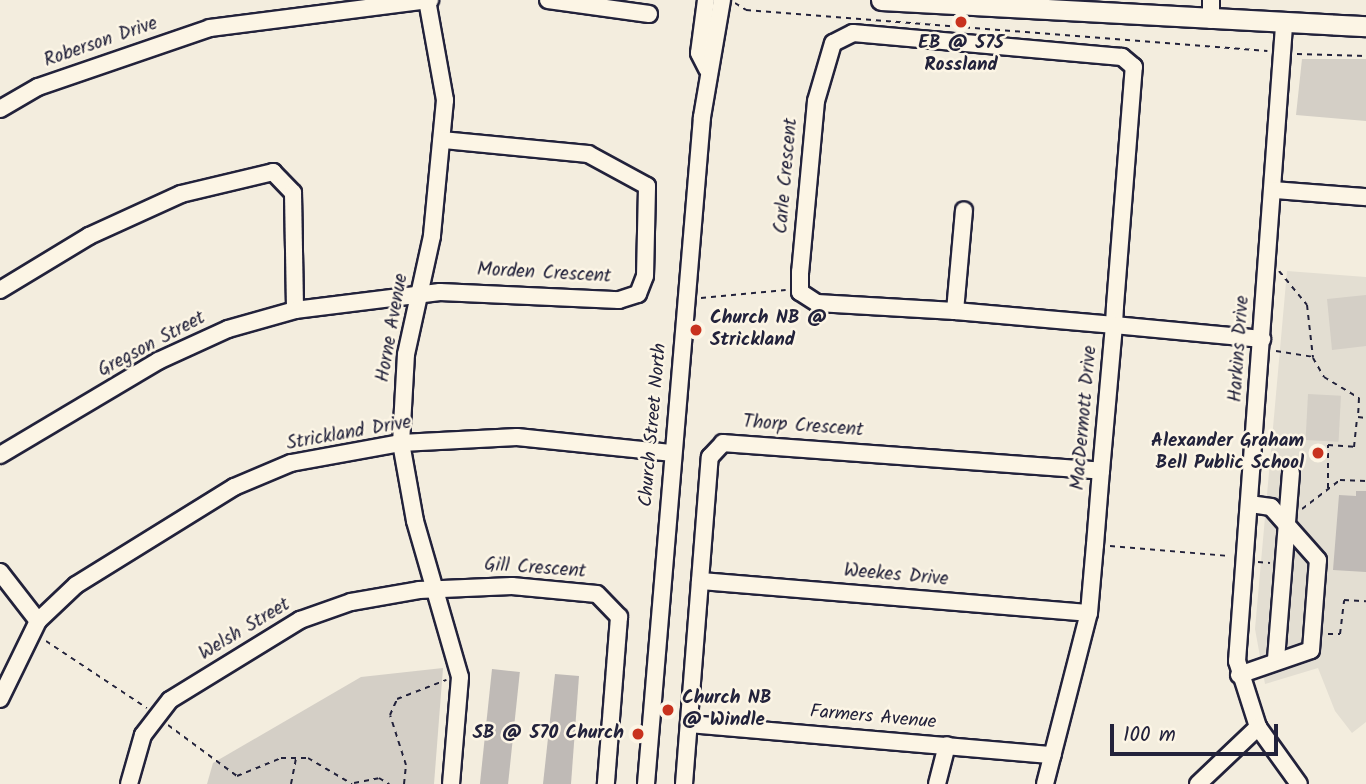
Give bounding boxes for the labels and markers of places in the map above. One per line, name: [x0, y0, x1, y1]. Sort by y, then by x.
marker: EB @ 575 Rossland: [953, 14, 969, 30]
place label: EB @ 575 Rossland: [918, 33, 1004, 77]
place label: Church NB @ Strickland: [710, 308, 827, 352]
marker: Church NB @ Strickland: [688, 322, 704, 338]
place label: Alexander Graham Bell Public School: [1151, 431, 1304, 475]
marker: Alexander Graham Bell Public School: [1310, 445, 1326, 461]
place label: Church NB @ Windle: [682, 688, 772, 732]
marker: Church NB @ Windle: [660, 702, 676, 718]
place label: SB @ 570 Church: [472, 723, 624, 745]
marker: SB @ 570 Church: [630, 726, 646, 742]

